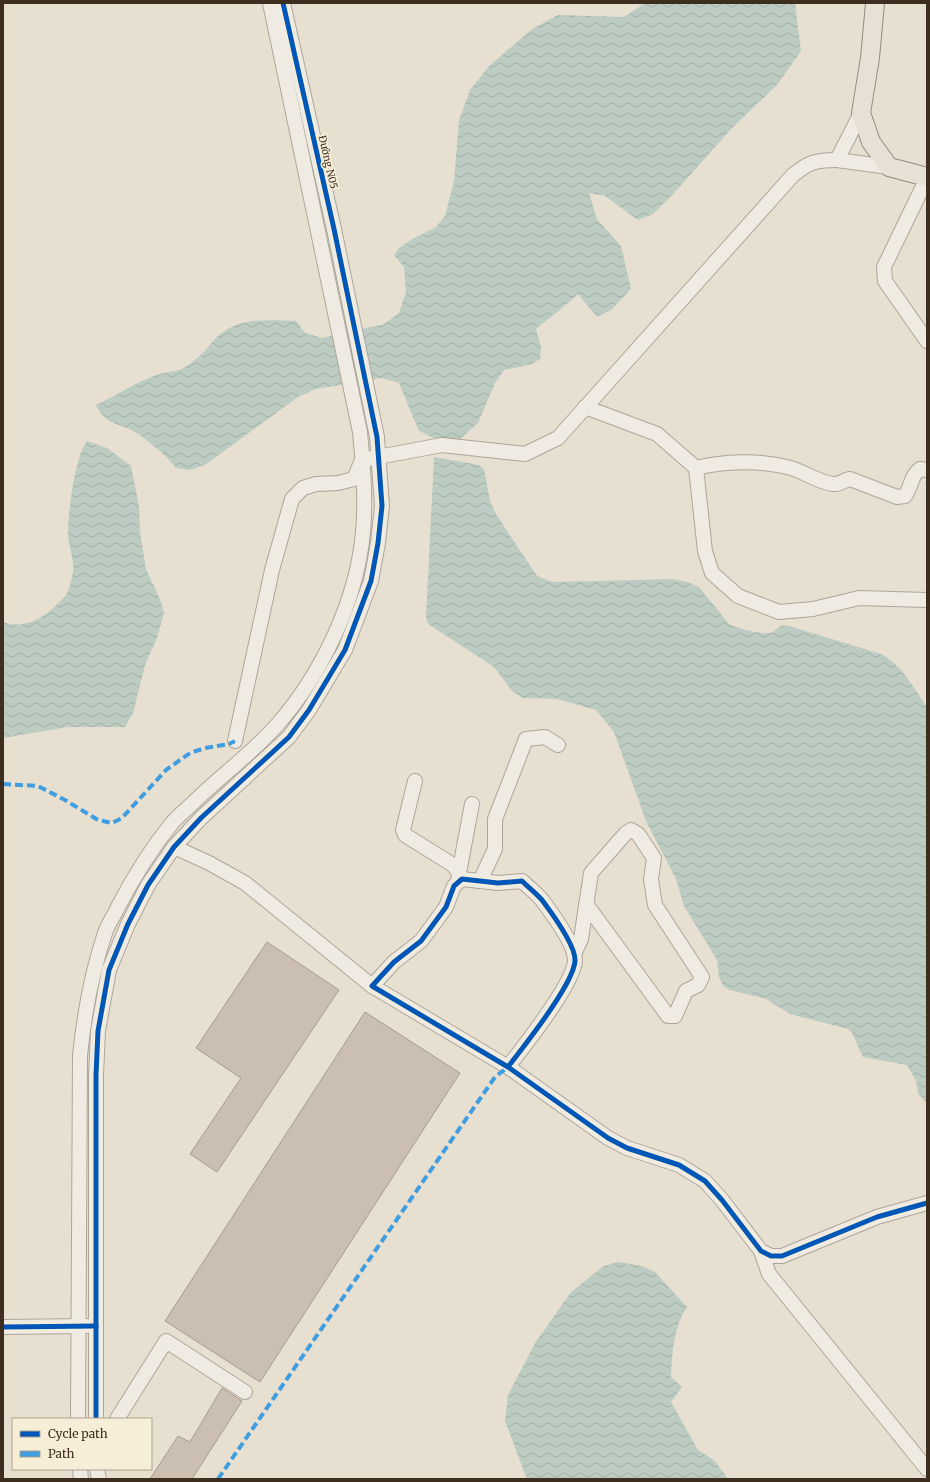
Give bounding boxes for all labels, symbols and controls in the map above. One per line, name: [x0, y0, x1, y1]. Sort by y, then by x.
street label: Đường N05: [316, 134, 341, 190]
legend: [12, 1418, 152, 1470]
text: Cycle path: [48, 1426, 108, 1441]
text: Path: [48, 1446, 74, 1461]

